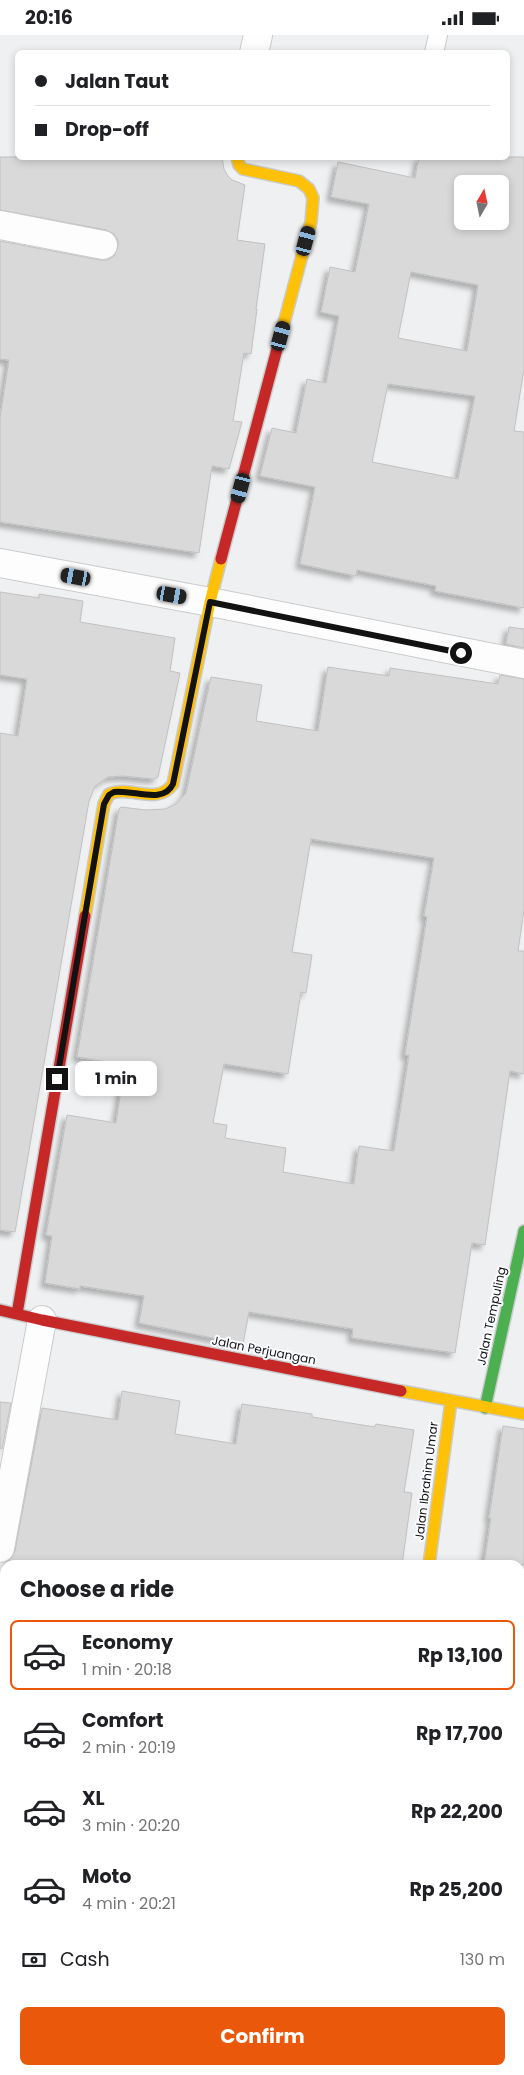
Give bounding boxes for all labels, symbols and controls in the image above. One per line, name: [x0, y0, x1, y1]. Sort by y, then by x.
text: 20:16: [25, 4, 73, 31]
text: Jalan Taut: [65, 68, 169, 95]
text: Drop-off: [65, 116, 149, 143]
north arrow: [454, 175, 509, 230]
map controls: [454, 175, 509, 230]
car: [294, 225, 317, 257]
car: [269, 320, 292, 352]
car: [229, 472, 252, 504]
car: [59, 567, 92, 587]
car: [155, 585, 188, 605]
route start: [450, 642, 472, 664]
callout: 1 min: [74, 1061, 157, 1097]
text: 1 min: [95, 1067, 137, 1090]
route end: [46, 1068, 68, 1090]
street label: Jalan Tempuling: [472, 1265, 510, 1367]
street label: Jalan Perjuangan: [211, 1332, 317, 1368]
street label: Jalan Ibrahim Umar: [410, 1420, 442, 1541]
text: Choose a ride: [20, 1574, 174, 1605]
text: Economy: [82, 1629, 173, 1656]
icon: car: [22, 1633, 67, 1678]
text: Rp 13,100: [418, 1642, 503, 1669]
text: 1 min · 20:18: [82, 1658, 172, 1681]
text: Comfort: [82, 1707, 164, 1734]
icon: car: [22, 1711, 67, 1756]
text: Rp 17,700: [416, 1720, 503, 1747]
text: 2 min · 20:19: [82, 1736, 176, 1759]
text: XL: [82, 1785, 105, 1812]
icon: car: [22, 1789, 67, 1834]
text: Rp 22,200: [411, 1798, 503, 1825]
text: 3 min · 20:20: [82, 1814, 180, 1837]
text: Moto: [82, 1863, 131, 1890]
icon: car: [22, 1867, 67, 1912]
text: Rp 25,200: [409, 1876, 503, 1903]
text: 4 min · 20:21: [82, 1892, 176, 1915]
icon: cash: [20, 1946, 48, 1974]
text: Cash: [60, 1946, 110, 1973]
text: 130 m: [460, 1948, 505, 1971]
button: Confirm: [20, 2007, 505, 2065]

